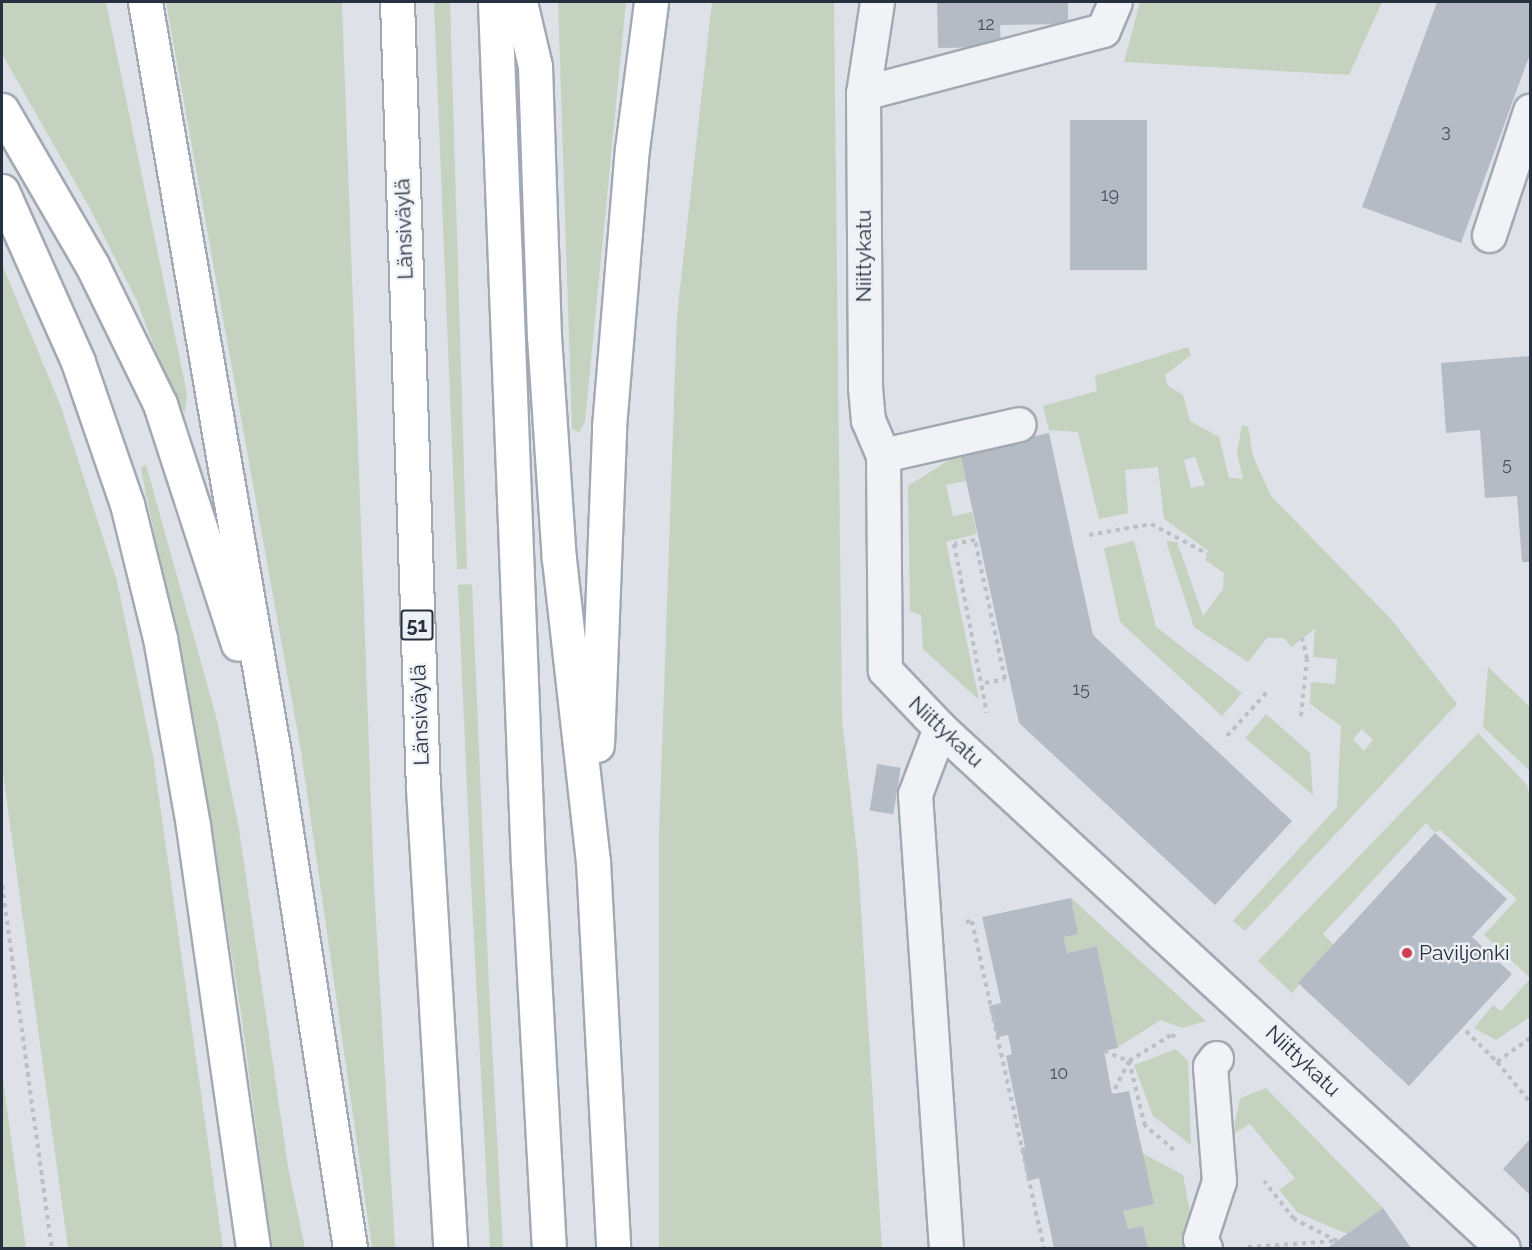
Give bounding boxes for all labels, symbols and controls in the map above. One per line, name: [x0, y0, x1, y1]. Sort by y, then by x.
house number: 12: [977, 13, 995, 35]
house number: 3: [1441, 120, 1451, 142]
street label: Länsiväylä: [390, 178, 418, 280]
house number: 19: [1101, 184, 1119, 206]
street label: Niittykatu: [851, 210, 877, 302]
house number: 5: [1502, 453, 1512, 475]
road number: 51: [400, 608, 434, 642]
street label: Länsiväylä: [406, 664, 434, 766]
house number: 15: [1072, 678, 1090, 700]
street label: Niittykatu: [903, 691, 989, 773]
place label: Paviljonki: [1419, 940, 1510, 966]
marker: Paviljonki: [1400, 946, 1414, 960]
street label: Niittykatu: [1260, 1020, 1346, 1102]
house number: 10: [1050, 1062, 1068, 1084]

